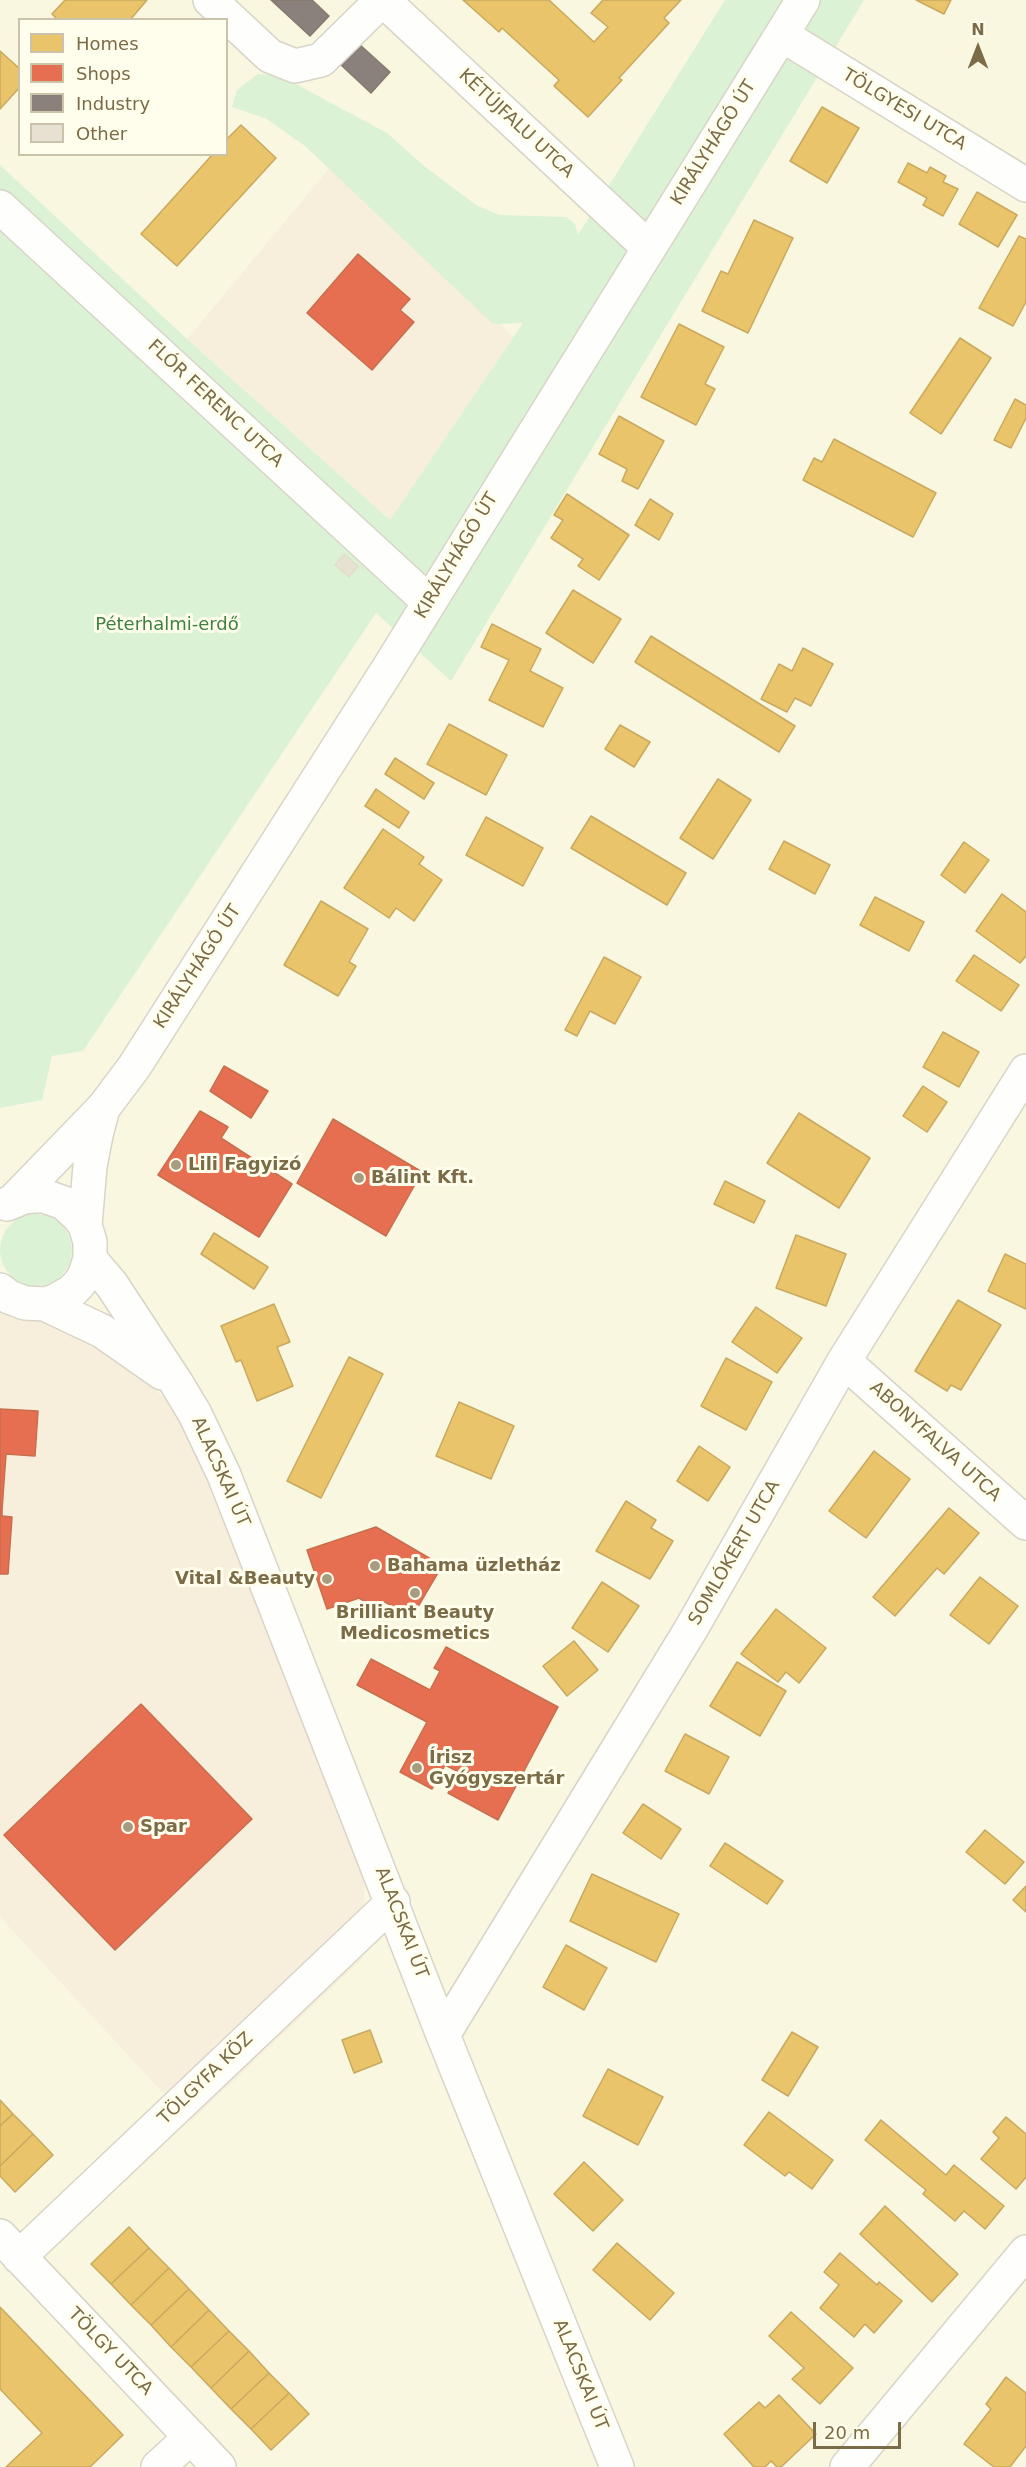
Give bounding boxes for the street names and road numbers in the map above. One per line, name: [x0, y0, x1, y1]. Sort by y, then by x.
street label: TÖLGYESI UTCA: [838, 64, 970, 156]
street label: KÉTÚJFALU UTCA: [454, 65, 578, 183]
street label: KIRÁLYHÁGÓ ÚT: [667, 76, 761, 210]
street label: FLÓR FERENC UTCA: [143, 336, 287, 472]
street label: KIRÁLYHÁGÓ ÚT: [411, 489, 503, 623]
street label: KIRÁLYHÁGÓ ÚT: [150, 901, 246, 1033]
street label: ABONYFALVA UTCA: [865, 1377, 1005, 1507]
street label: ALACSKAI ÚT: [186, 1414, 254, 1530]
street label: SOMLÓKERT UTCA: [685, 1477, 785, 1629]
street label: ALACSKAI ÚT: [370, 1864, 432, 1982]
street label: TÖLGYFA KÖZ: [154, 2028, 258, 2130]
street label: TÖLGY UTCA: [63, 2304, 157, 2400]
street label: ALACSKAI ÚT: [548, 2316, 612, 2434]

